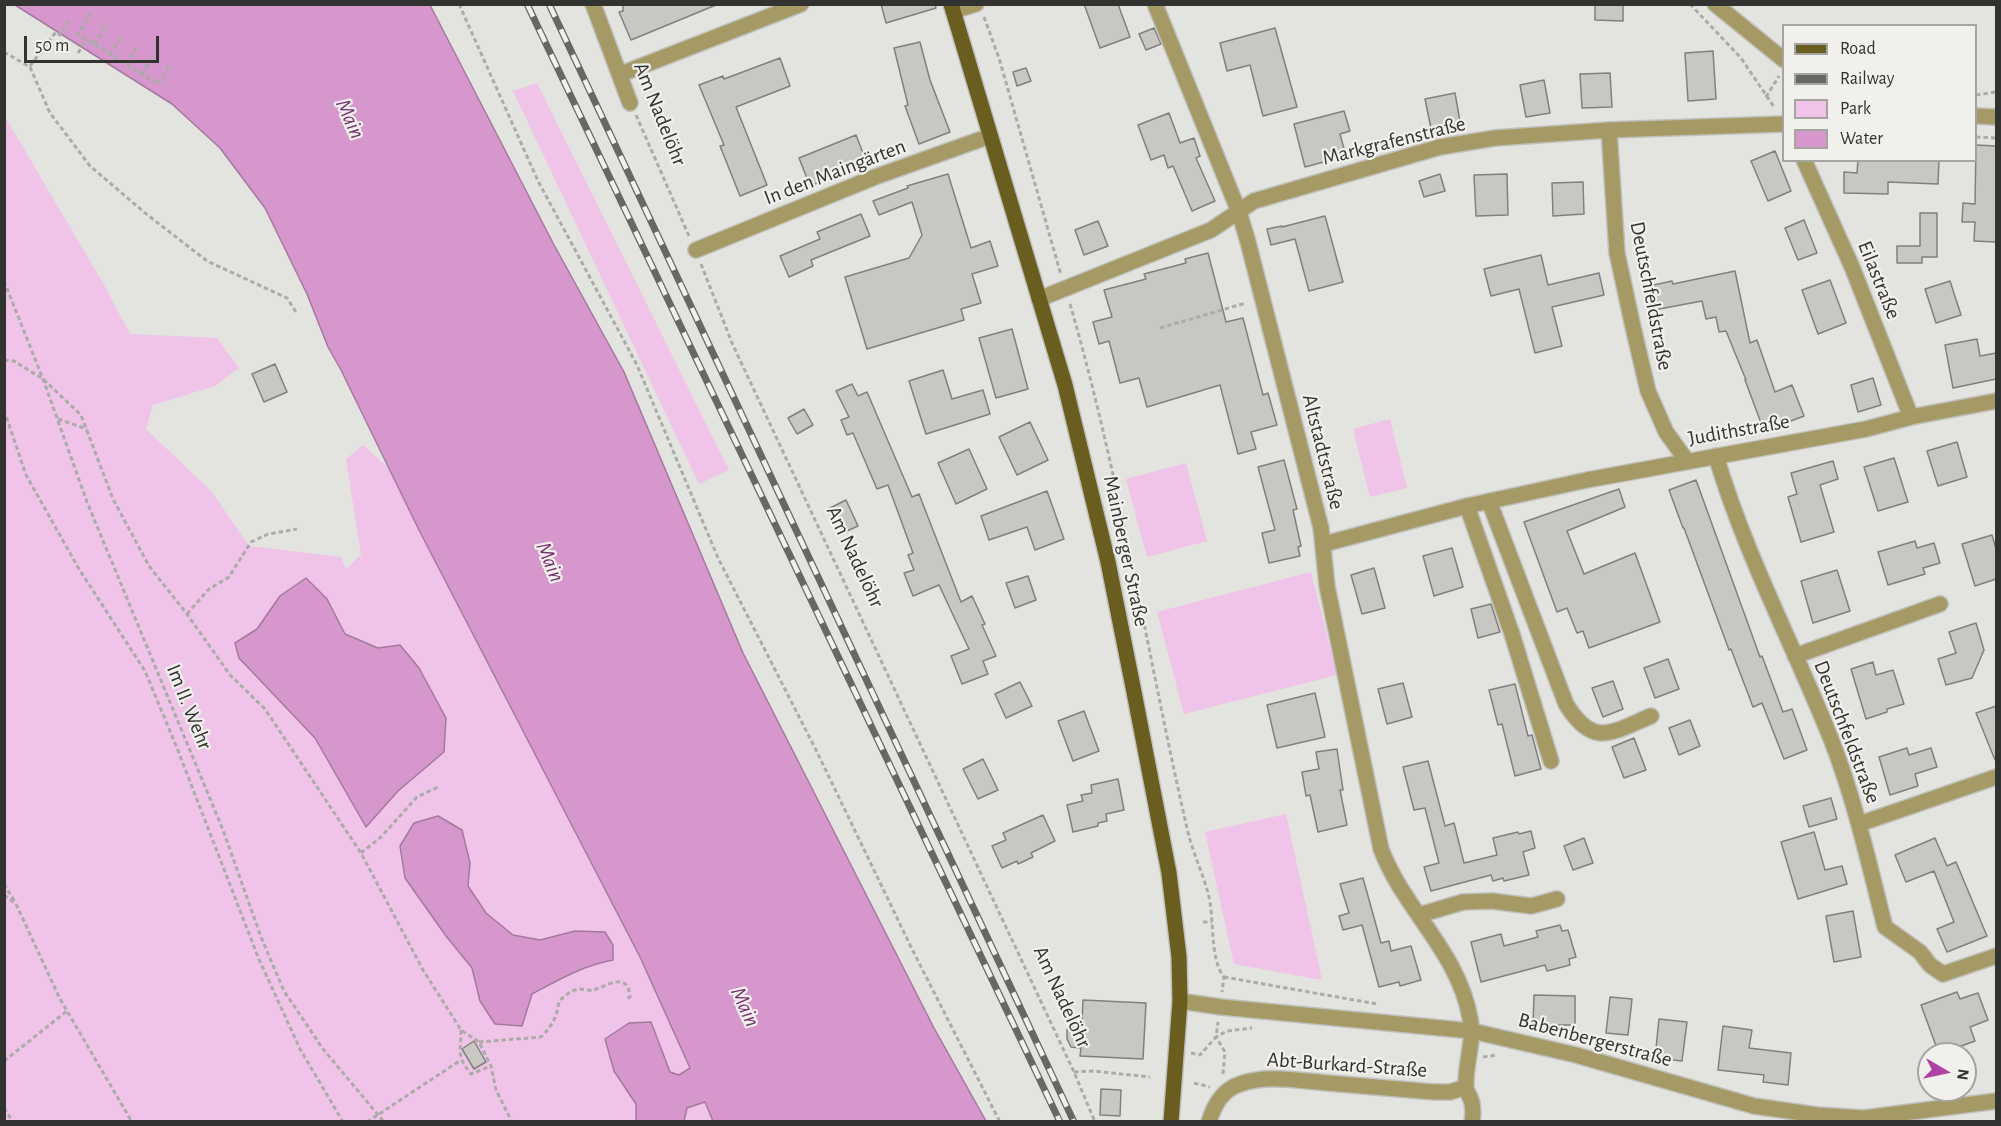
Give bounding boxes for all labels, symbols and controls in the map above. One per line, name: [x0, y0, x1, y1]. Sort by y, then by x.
scale bar: [27, 24, 162, 62]
legend: [1782, 24, 1977, 162]
text: 50 m: [35, 37, 69, 55]
text: Road: [1840, 40, 1876, 58]
street label: Am Nadelöhr: [628, 59, 692, 169]
text: Railway: [1840, 70, 1894, 88]
water label: Main: [329, 95, 371, 143]
text: Park: [1840, 100, 1871, 118]
street label: Markgrafenstraße: [1320, 111, 1468, 171]
text: Water: [1840, 130, 1883, 148]
street label: In den Maingärten: [761, 133, 909, 211]
street label: Deutschfeldstraße: [1624, 219, 1678, 373]
street label: Eilastraße: [1852, 237, 1906, 323]
street label: Altstadtstraße: [1297, 392, 1349, 512]
street label: Judithstraße: [1686, 409, 1792, 451]
street label: Mainberger Straße: [1098, 473, 1154, 629]
street label: Am Nadelöhr: [820, 502, 890, 612]
water label: Main: [530, 538, 570, 586]
street label: Deutschfeldstraße: [1808, 657, 1886, 807]
street label: Im II. Wehr: [161, 661, 217, 753]
street label: Am Nadelöhr: [1027, 942, 1097, 1052]
water label: Main: [724, 983, 766, 1031]
street label: Babenbergerstraße: [1515, 1007, 1675, 1073]
north arrow: [1917, 1042, 1977, 1102]
street label: Abt-Burkard-Straße: [1266, 1047, 1428, 1083]
text: N: [1954, 1068, 1972, 1081]

